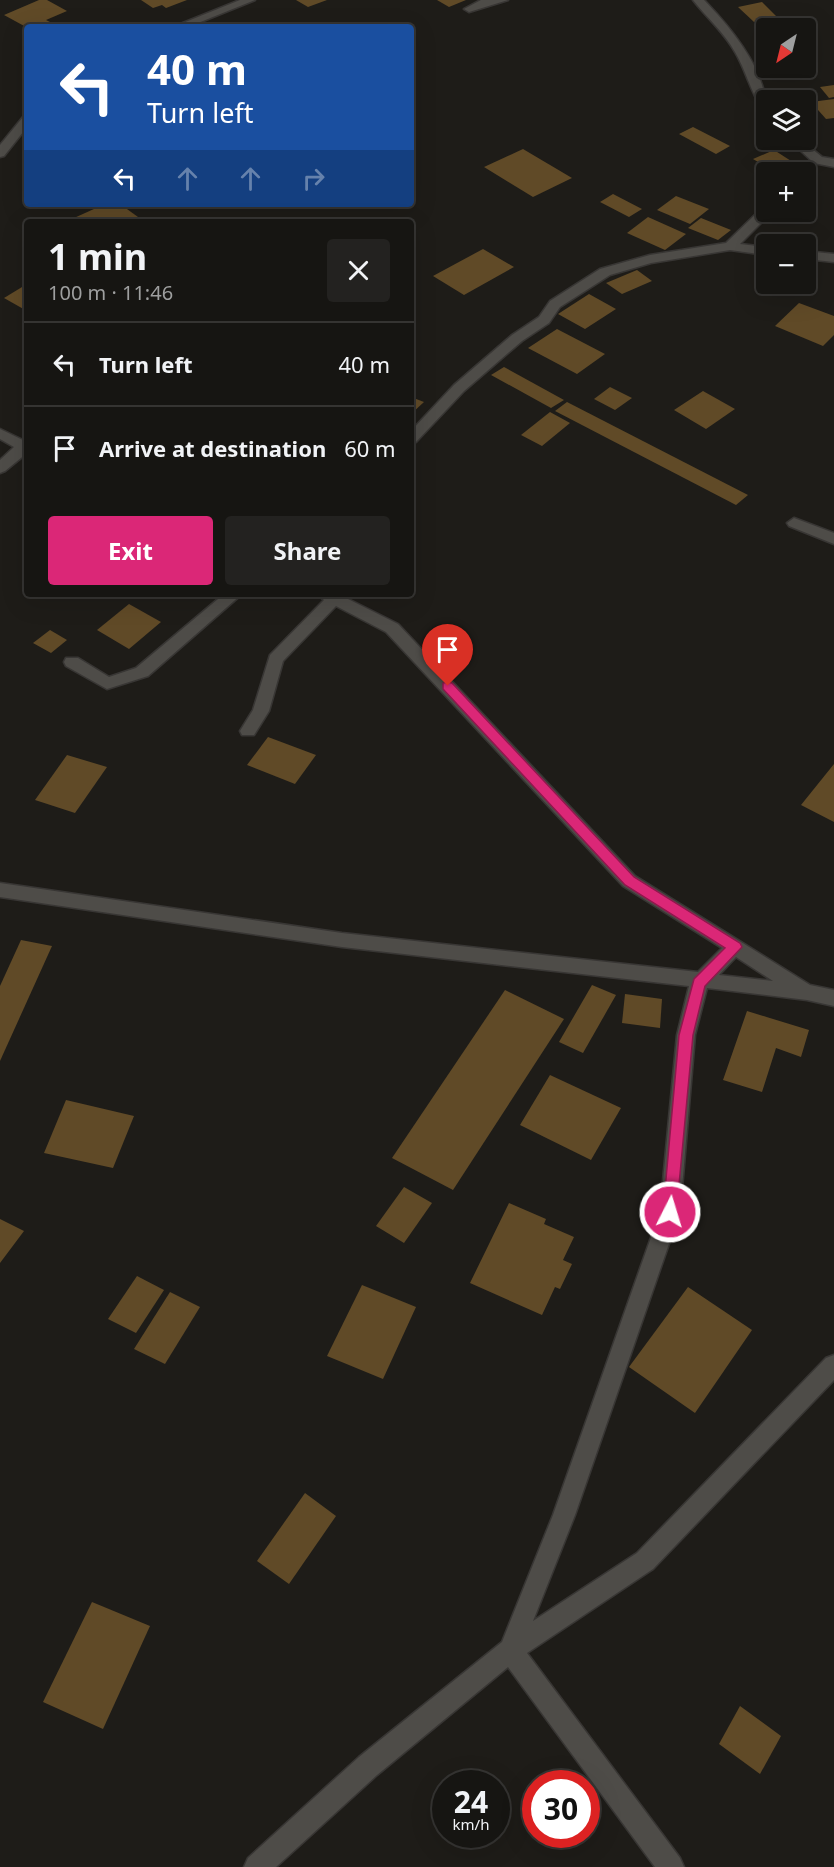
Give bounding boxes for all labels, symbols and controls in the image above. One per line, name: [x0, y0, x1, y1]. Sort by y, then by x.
north arrow: [756, 18, 816, 78]
map controls: [756, 18, 816, 294]
text: 40 m: [147, 40, 247, 97]
icon: left: [48, 48, 126, 126]
button: layers: [756, 90, 816, 150]
text: Turn left: [147, 94, 253, 131]
icon: left: [108, 162, 141, 195]
icon: ahead: [171, 162, 204, 195]
icon: ahead: [234, 162, 267, 195]
icon: right: [297, 162, 330, 195]
button: +: [756, 162, 816, 222]
text: 1 min: [48, 232, 147, 281]
button: −: [756, 234, 816, 294]
button: close: [327, 239, 390, 302]
text: 100 m · 11:46: [48, 279, 173, 306]
icon: left: [48, 348, 81, 381]
text: Turn left: [99, 349, 193, 379]
text: 40 m: [339, 349, 390, 379]
icon: arrive: [48, 432, 81, 465]
text: Arrive at destination: [99, 433, 326, 463]
text: 60 m: [344, 433, 396, 463]
button: Exit: [48, 516, 213, 585]
button: Share: [225, 516, 390, 585]
pin: [422, 624, 473, 686]
icon: arrive: [431, 633, 464, 666]
position arrow: [638, 1180, 702, 1244]
speed limit sign: 30: [522, 1770, 600, 1848]
text: 24: [454, 1781, 488, 1822]
text: km/h: [453, 1814, 489, 1834]

